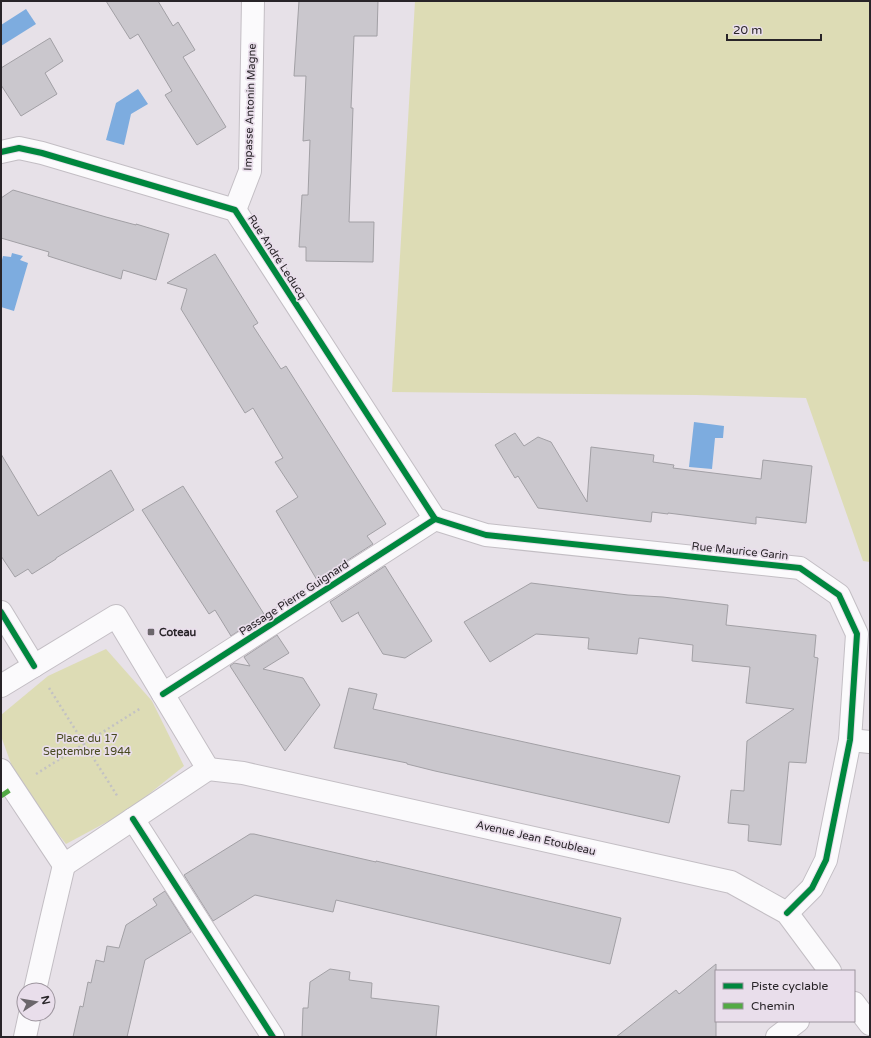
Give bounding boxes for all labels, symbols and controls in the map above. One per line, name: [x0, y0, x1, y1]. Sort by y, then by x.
scale bar: [727, 16, 821, 42]
text: 20 m: [733, 23, 762, 37]
street label: Impasse Antonin Magne: [241, 43, 259, 171]
street label: Rue André Leducq: [245, 213, 309, 301]
street label: Rue Maurice Garin: [691, 539, 789, 563]
street label: Passage Pierre Guignard: [237, 558, 351, 638]
place label: Coteau: [159, 626, 197, 639]
marker: Coteau: [146, 627, 156, 637]
park label: Place du 17 Septembre 1944: [43, 732, 131, 758]
street label: Avenue Jean Etoubleau: [475, 818, 597, 858]
legend: [715, 970, 855, 1022]
text: Piste cyclable: [751, 979, 829, 993]
north arrow: [16, 982, 56, 1022]
text: N: [38, 994, 53, 1006]
text: Chemin: [751, 999, 795, 1013]

